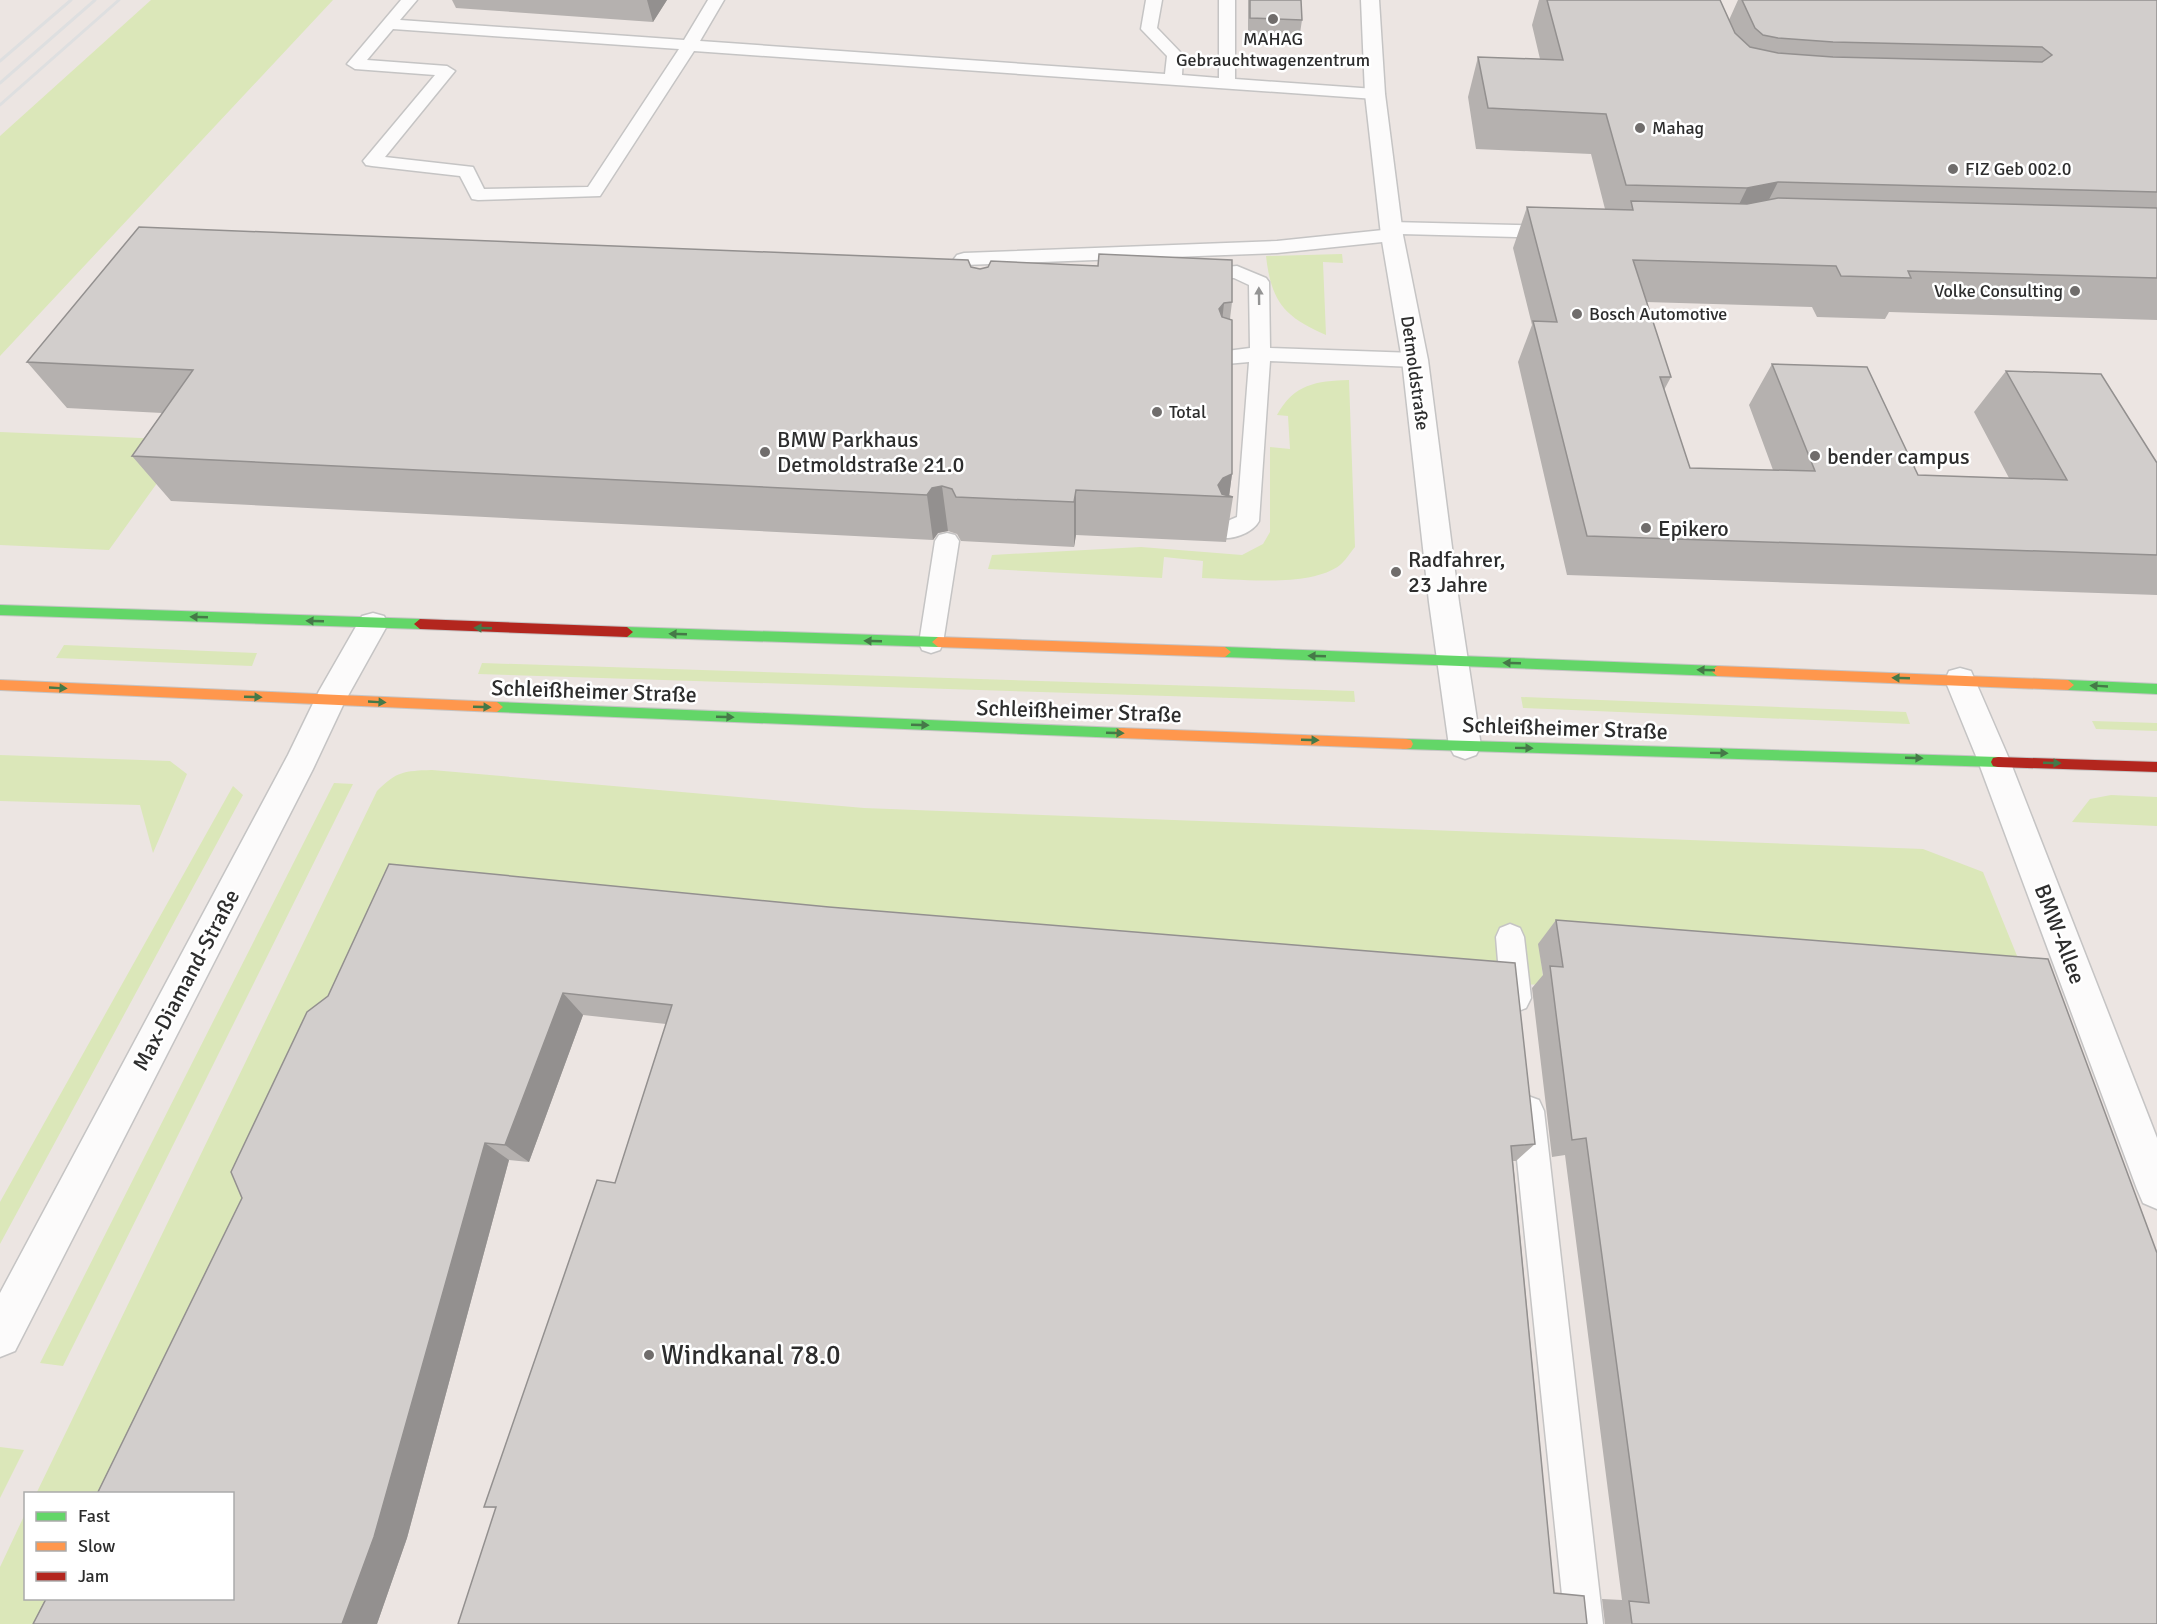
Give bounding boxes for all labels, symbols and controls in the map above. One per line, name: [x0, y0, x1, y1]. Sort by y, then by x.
marker: MAHAG Gebrauchtwagenzentrum: [1266, 12, 1280, 26]
place label: MAHAG Gebrauchtwagenzentrum: [1176, 28, 1370, 71]
place label: Mahag: [1652, 117, 1704, 139]
marker: Mahag: [1633, 121, 1647, 135]
place label: FIZ Geb 002.0: [1965, 158, 2071, 180]
marker: FIZ Geb 002.0: [1946, 162, 1960, 176]
place label: Volke Consulting: [1934, 280, 2063, 302]
marker: Volke Consulting: [2068, 284, 2082, 298]
one-way arrow: [1254, 286, 1264, 305]
place label: Bosch Automotive: [1589, 303, 1727, 325]
marker: Bosch Automotive: [1570, 307, 1584, 321]
street label: Detmoldstraße: [1396, 314, 1434, 432]
place label: Total: [1169, 401, 1206, 423]
marker: Total: [1150, 405, 1164, 419]
place label: BMW Parkhaus Detmoldstraße 21.0: [777, 426, 964, 478]
place label: bender campus: [1827, 443, 1970, 470]
marker: BMW Parkhaus Detmoldstraße 21.0: [758, 445, 772, 459]
marker: bender campus: [1808, 449, 1822, 463]
place label: Epikero: [1658, 515, 1729, 542]
marker: Epikero: [1639, 521, 1653, 535]
place label: Radfahrer, 23 Jahre: [1408, 546, 1506, 598]
marker: Radfahrer, 23 Jahre: [1389, 565, 1403, 579]
one-way arrow: [189, 612, 208, 621]
one-way arrow: [306, 617, 325, 626]
one-way arrow: [473, 623, 492, 632]
one-way arrow: [668, 630, 687, 639]
one-way arrow: [863, 636, 882, 645]
one-way arrow: [1307, 651, 1326, 660]
one-way arrow: [1502, 658, 1521, 667]
one-way arrow: [1697, 665, 1716, 675]
one-way arrow: [1892, 673, 1911, 682]
street label: Schleißheimer Straße: [491, 674, 697, 708]
one-way arrow: [2089, 682, 2108, 691]
one-way arrow: [49, 683, 68, 692]
one-way arrow: [244, 692, 263, 701]
street label: Schleißheimer Straße: [976, 694, 1182, 728]
one-way arrow: [367, 698, 386, 707]
one-way arrow: [473, 702, 492, 712]
street label: Schleißheimer Straße: [1462, 711, 1668, 745]
one-way arrow: [716, 713, 735, 722]
one-way arrow: [910, 721, 929, 730]
one-way arrow: [1105, 729, 1124, 738]
one-way arrow: [1300, 736, 1319, 745]
one-way arrow: [1514, 743, 1533, 753]
one-way arrow: [1709, 748, 1728, 758]
one-way arrow: [1904, 754, 1923, 763]
one-way arrow: [2043, 758, 2062, 767]
street label: BMW-Allee: [2029, 880, 2091, 988]
street label: Max-Diamand-Straße: [127, 885, 245, 1075]
place label: Windkanal 78.0: [661, 1339, 841, 1372]
marker: Windkanal 78.0: [642, 1348, 656, 1362]
legend: [24, 1492, 234, 1600]
text: Fast: [78, 1505, 110, 1527]
text: Slow: [78, 1535, 115, 1557]
text: Jam: [78, 1565, 109, 1587]

